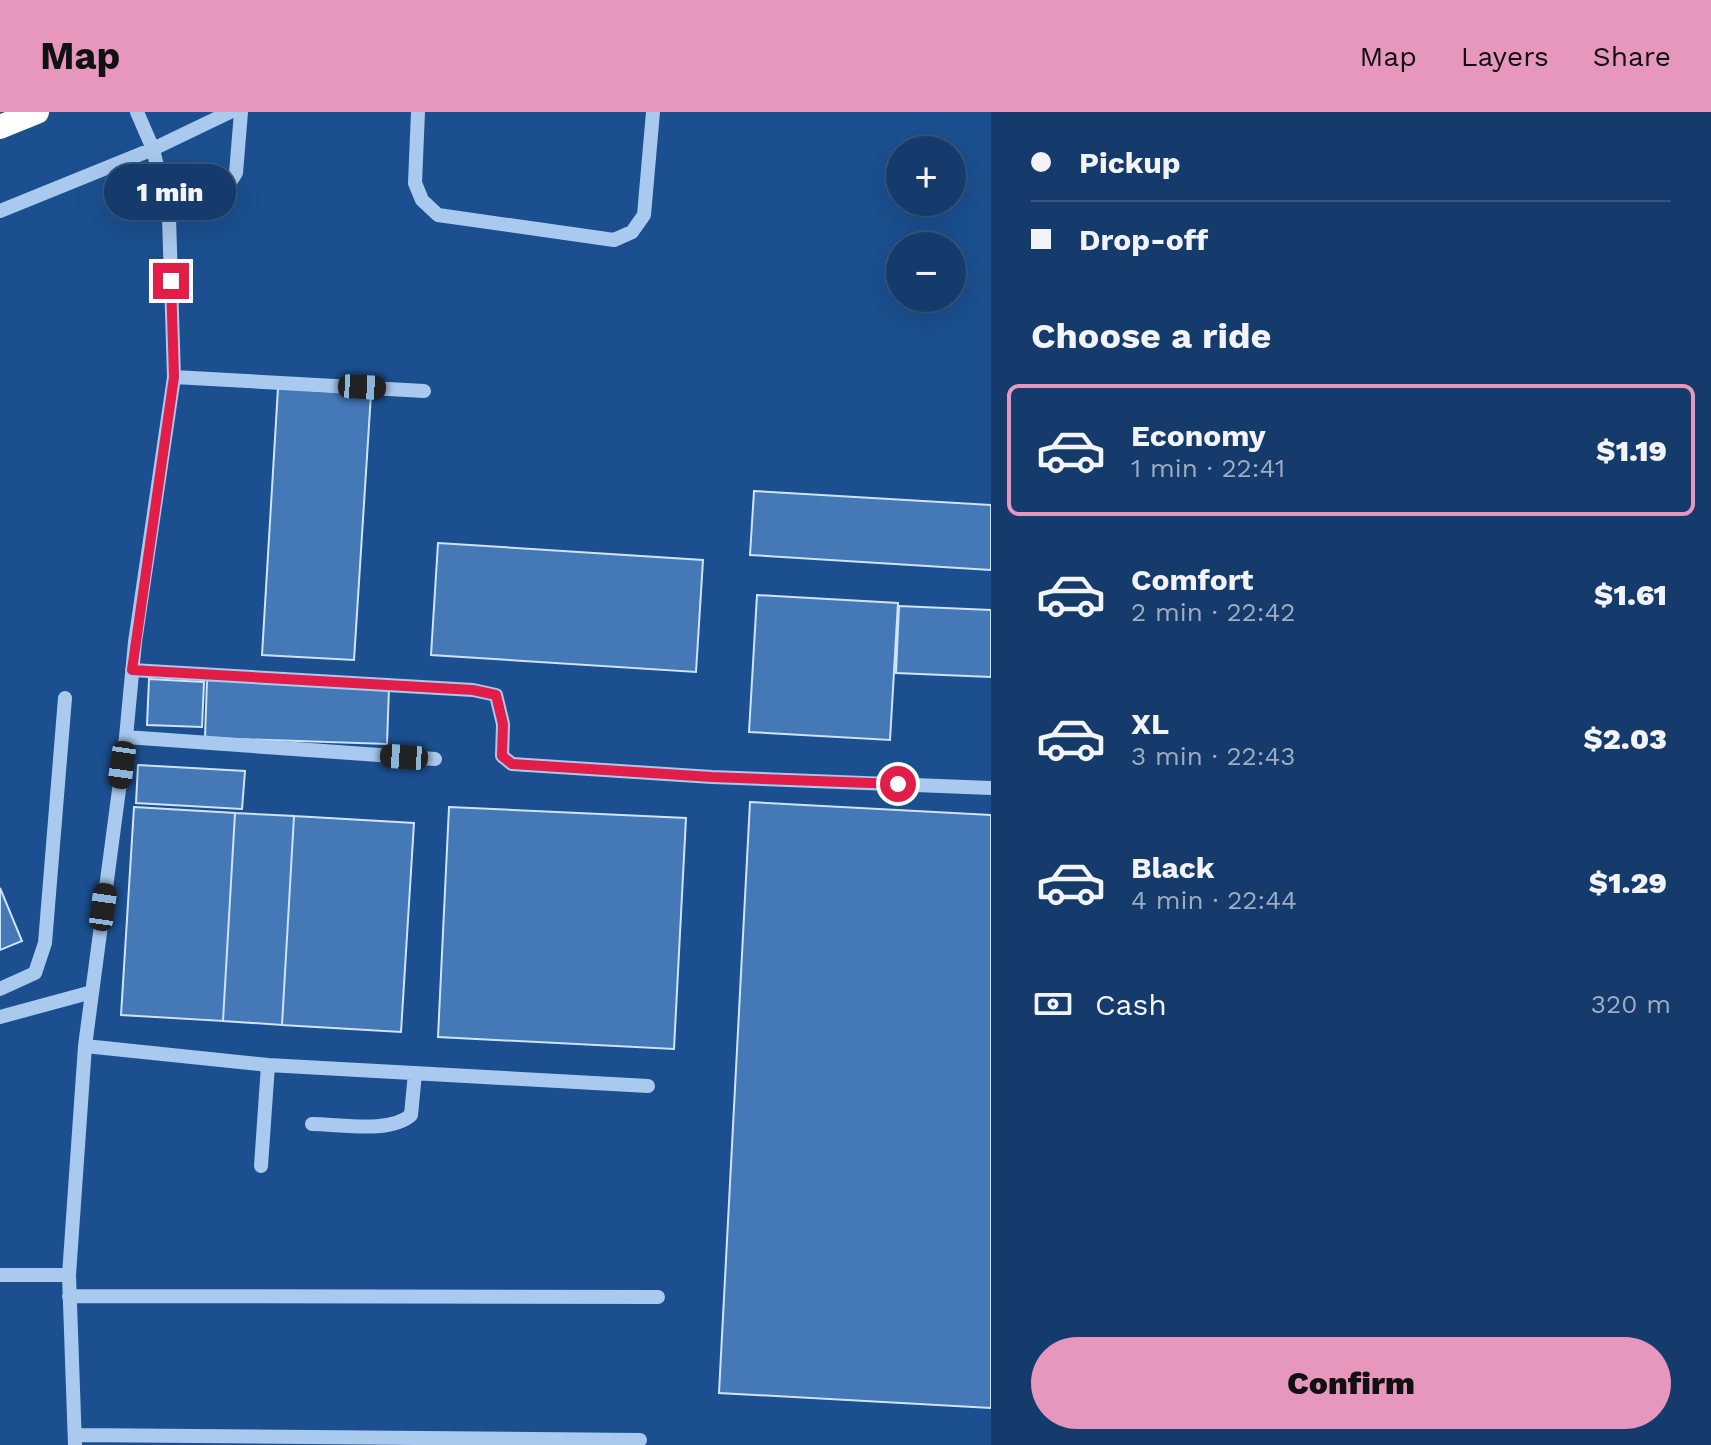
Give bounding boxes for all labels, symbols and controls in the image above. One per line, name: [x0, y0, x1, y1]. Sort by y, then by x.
text: Map: [40, 34, 120, 78]
text: Map: [1360, 40, 1417, 73]
text: Layers: [1461, 40, 1549, 73]
text: Share: [1593, 40, 1671, 73]
map controls: [886, 136, 966, 312]
button: +: [886, 136, 966, 216]
text: Pickup: [1079, 145, 1181, 180]
callout: 1 min: [105, 165, 237, 221]
text: 1 min: [137, 177, 203, 207]
text: Drop-off: [1079, 222, 1208, 257]
button: −: [886, 232, 966, 312]
route end: [153, 263, 189, 299]
text: Choose a ride: [1031, 315, 1271, 357]
car: [337, 374, 387, 400]
icon: car: [1035, 414, 1107, 486]
text: Economy: [1131, 418, 1266, 453]
text: $1.19: [1596, 433, 1667, 468]
text: 1 min · 22:41: [1131, 453, 1285, 483]
icon: car: [1035, 558, 1107, 630]
text: Comfort: [1131, 562, 1253, 597]
text: $1.61: [1594, 577, 1667, 612]
text: 2 min · 22:42: [1131, 597, 1295, 627]
icon: car: [1035, 702, 1107, 774]
text: XL: [1131, 706, 1169, 741]
text: $2.03: [1583, 721, 1667, 756]
car: [107, 740, 137, 790]
text: 3 min · 22:43: [1131, 741, 1295, 771]
car: [379, 743, 429, 771]
route start: [880, 766, 916, 802]
icon: car: [1035, 846, 1107, 918]
text: Black: [1131, 850, 1215, 885]
text: $1.29: [1589, 865, 1667, 900]
car: [88, 882, 118, 932]
text: 4 min · 22:44: [1131, 885, 1297, 915]
icon: cash: [1031, 982, 1075, 1026]
text: Cash: [1095, 987, 1167, 1022]
text: 320 m: [1591, 989, 1671, 1019]
button: Confirm: [1031, 1337, 1671, 1429]

